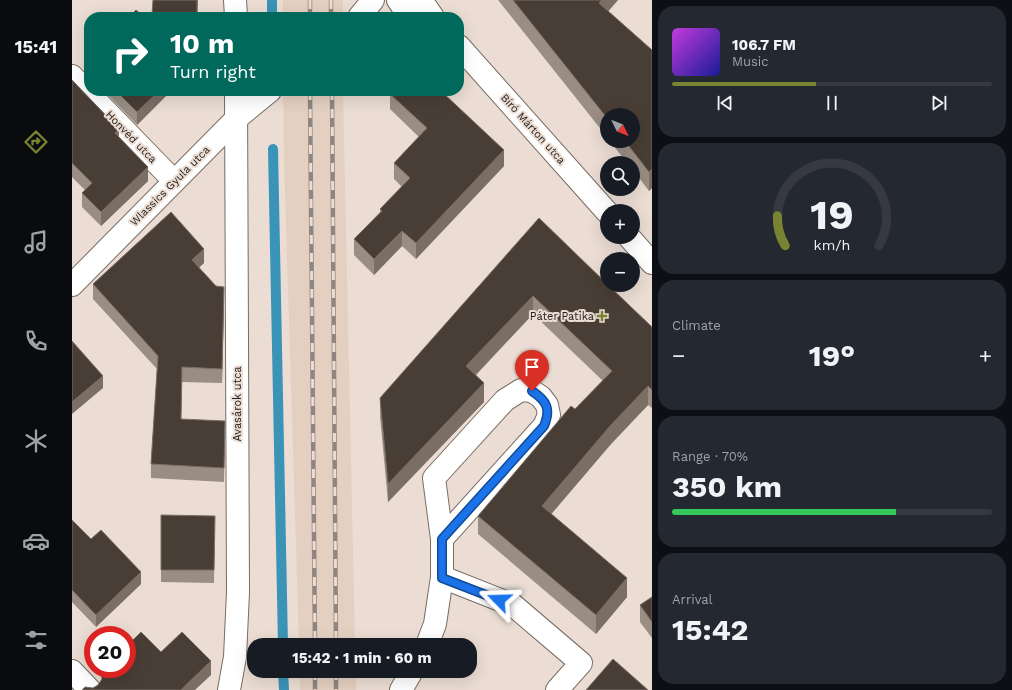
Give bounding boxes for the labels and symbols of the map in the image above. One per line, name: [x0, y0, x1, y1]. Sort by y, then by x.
street label: Bíró Márton utca: [498, 91, 568, 167]
street label: Honvéd utca: [103, 108, 159, 166]
north arrow: [600, 108, 640, 148]
street label: Wlassics Gyula utca: [127, 143, 213, 229]
place label: Páter Patika: [530, 310, 594, 323]
marker: Páter Patika: [597, 311, 607, 321]
pin: [515, 350, 549, 391]
street label: Avasárok utca: [231, 366, 244, 442]
position arrow: [478, 579, 520, 621]
speed limit sign: 20: [84, 626, 136, 678]

